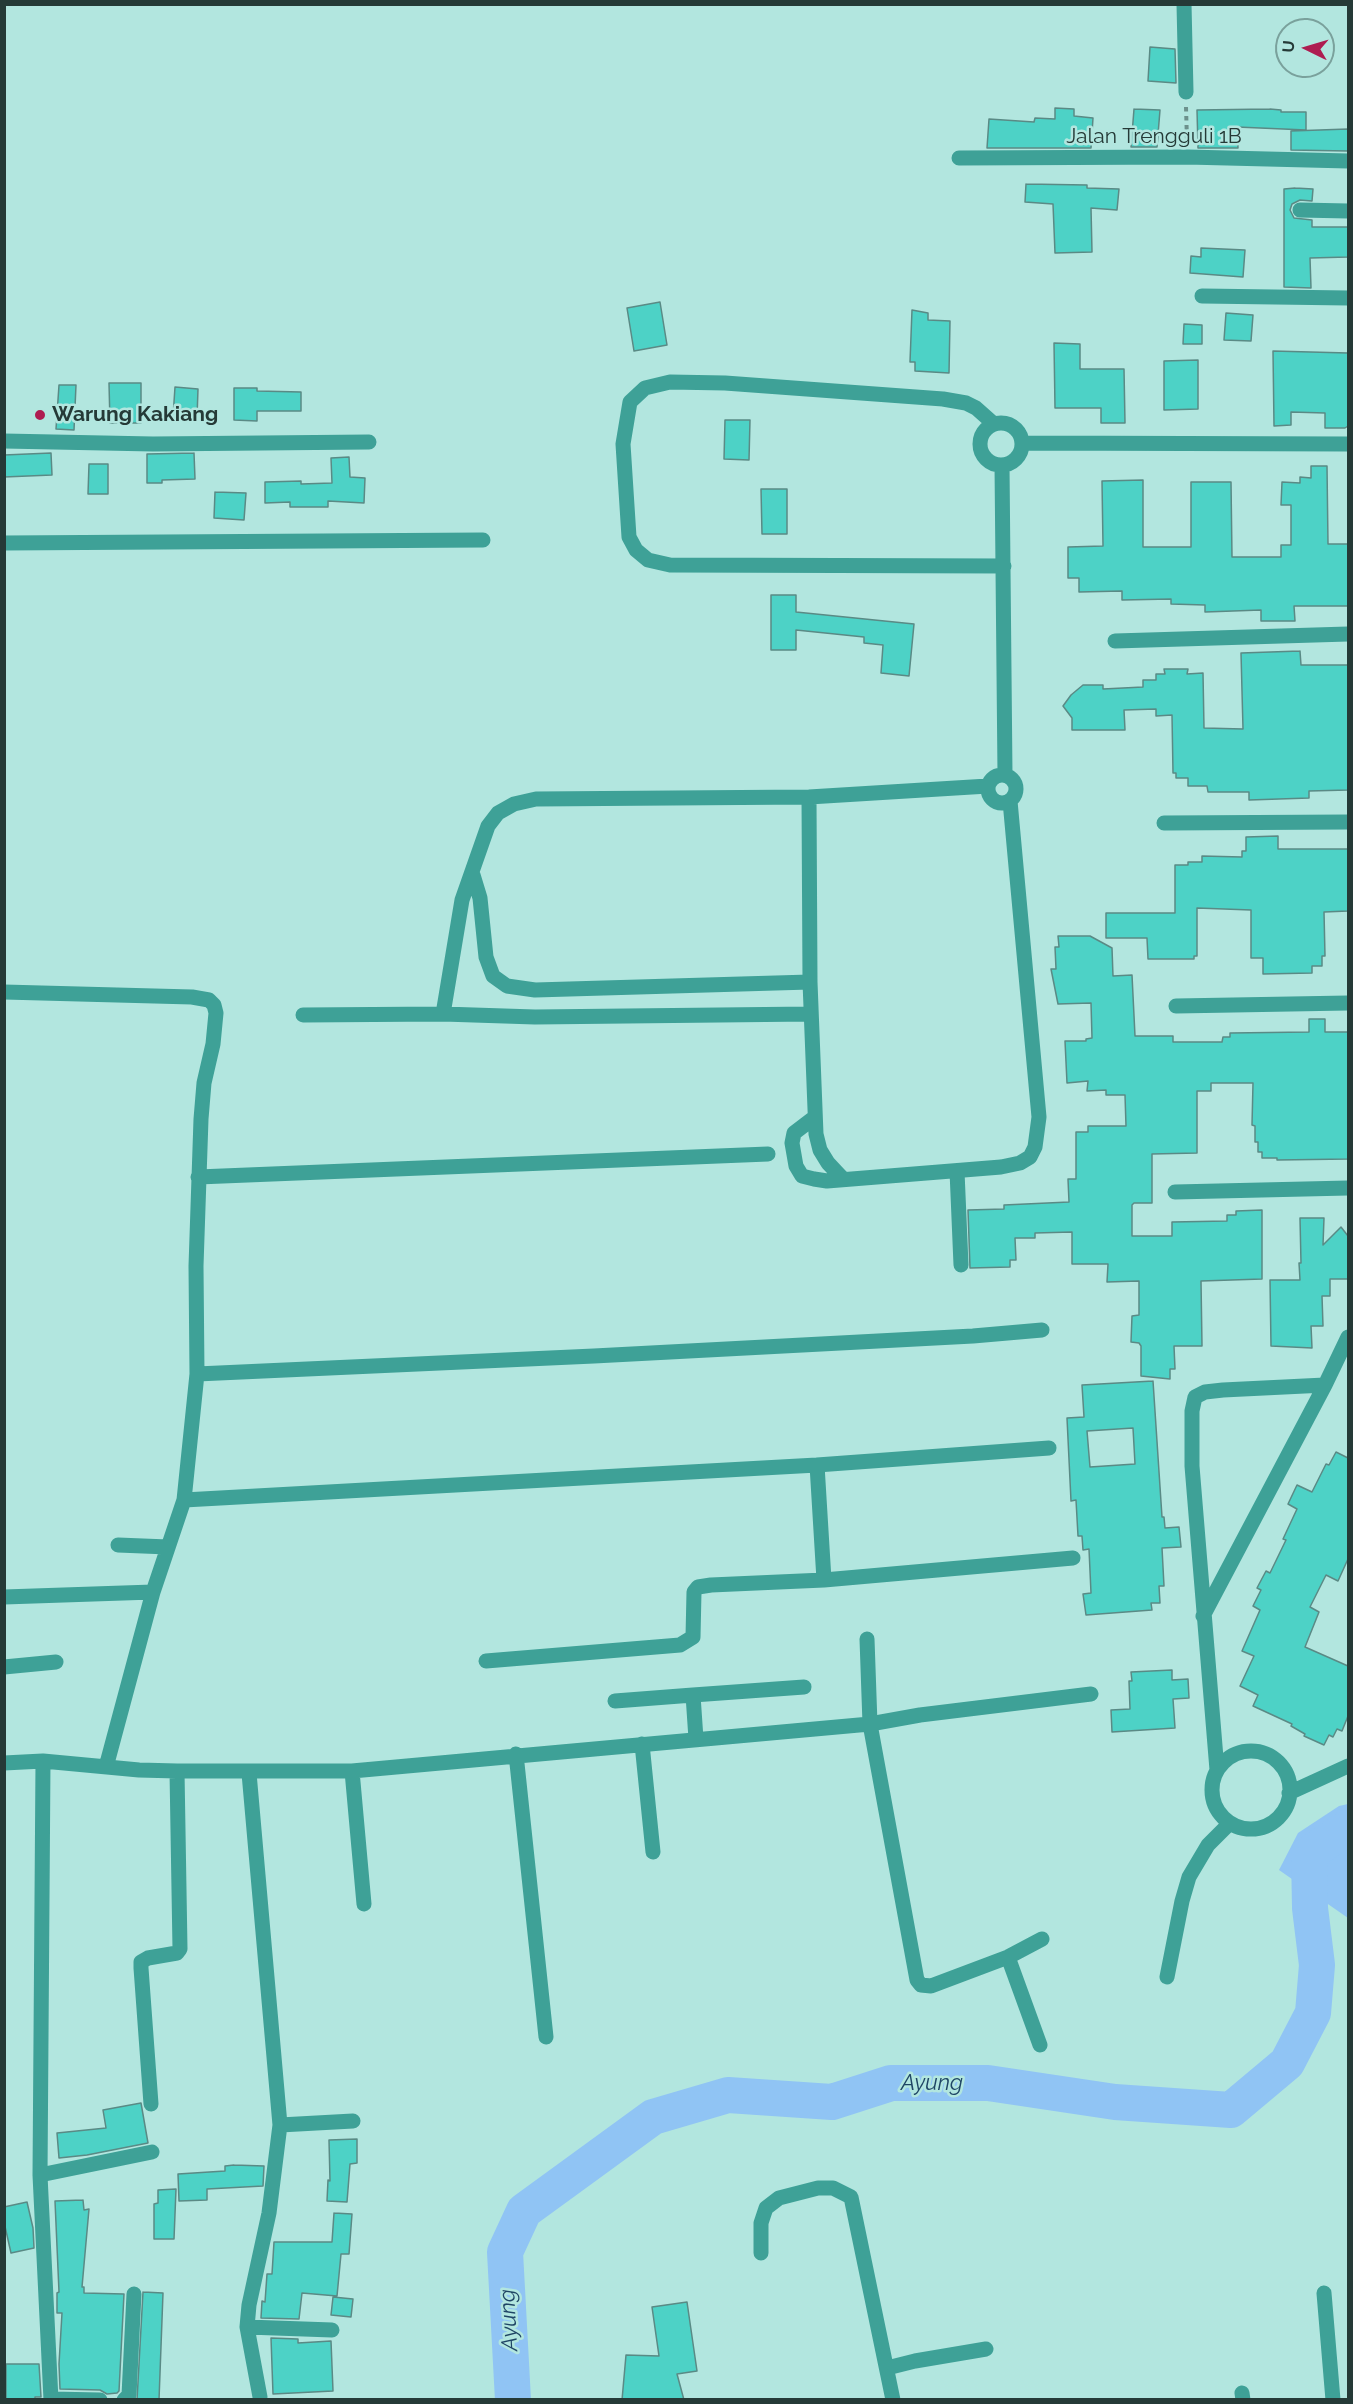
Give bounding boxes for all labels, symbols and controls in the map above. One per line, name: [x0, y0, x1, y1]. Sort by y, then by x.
north arrow: [1275, 18, 1335, 78]
text: U: [1279, 40, 1299, 53]
street label: Jalan Trengguli 1B: [1066, 124, 1242, 150]
place label: Warung Kakiang: [52, 402, 218, 428]
marker: Warung Kakiang: [33, 408, 47, 422]
water label: Ayung: [901, 2070, 963, 2096]
water label: Ayung: [494, 2288, 524, 2352]

